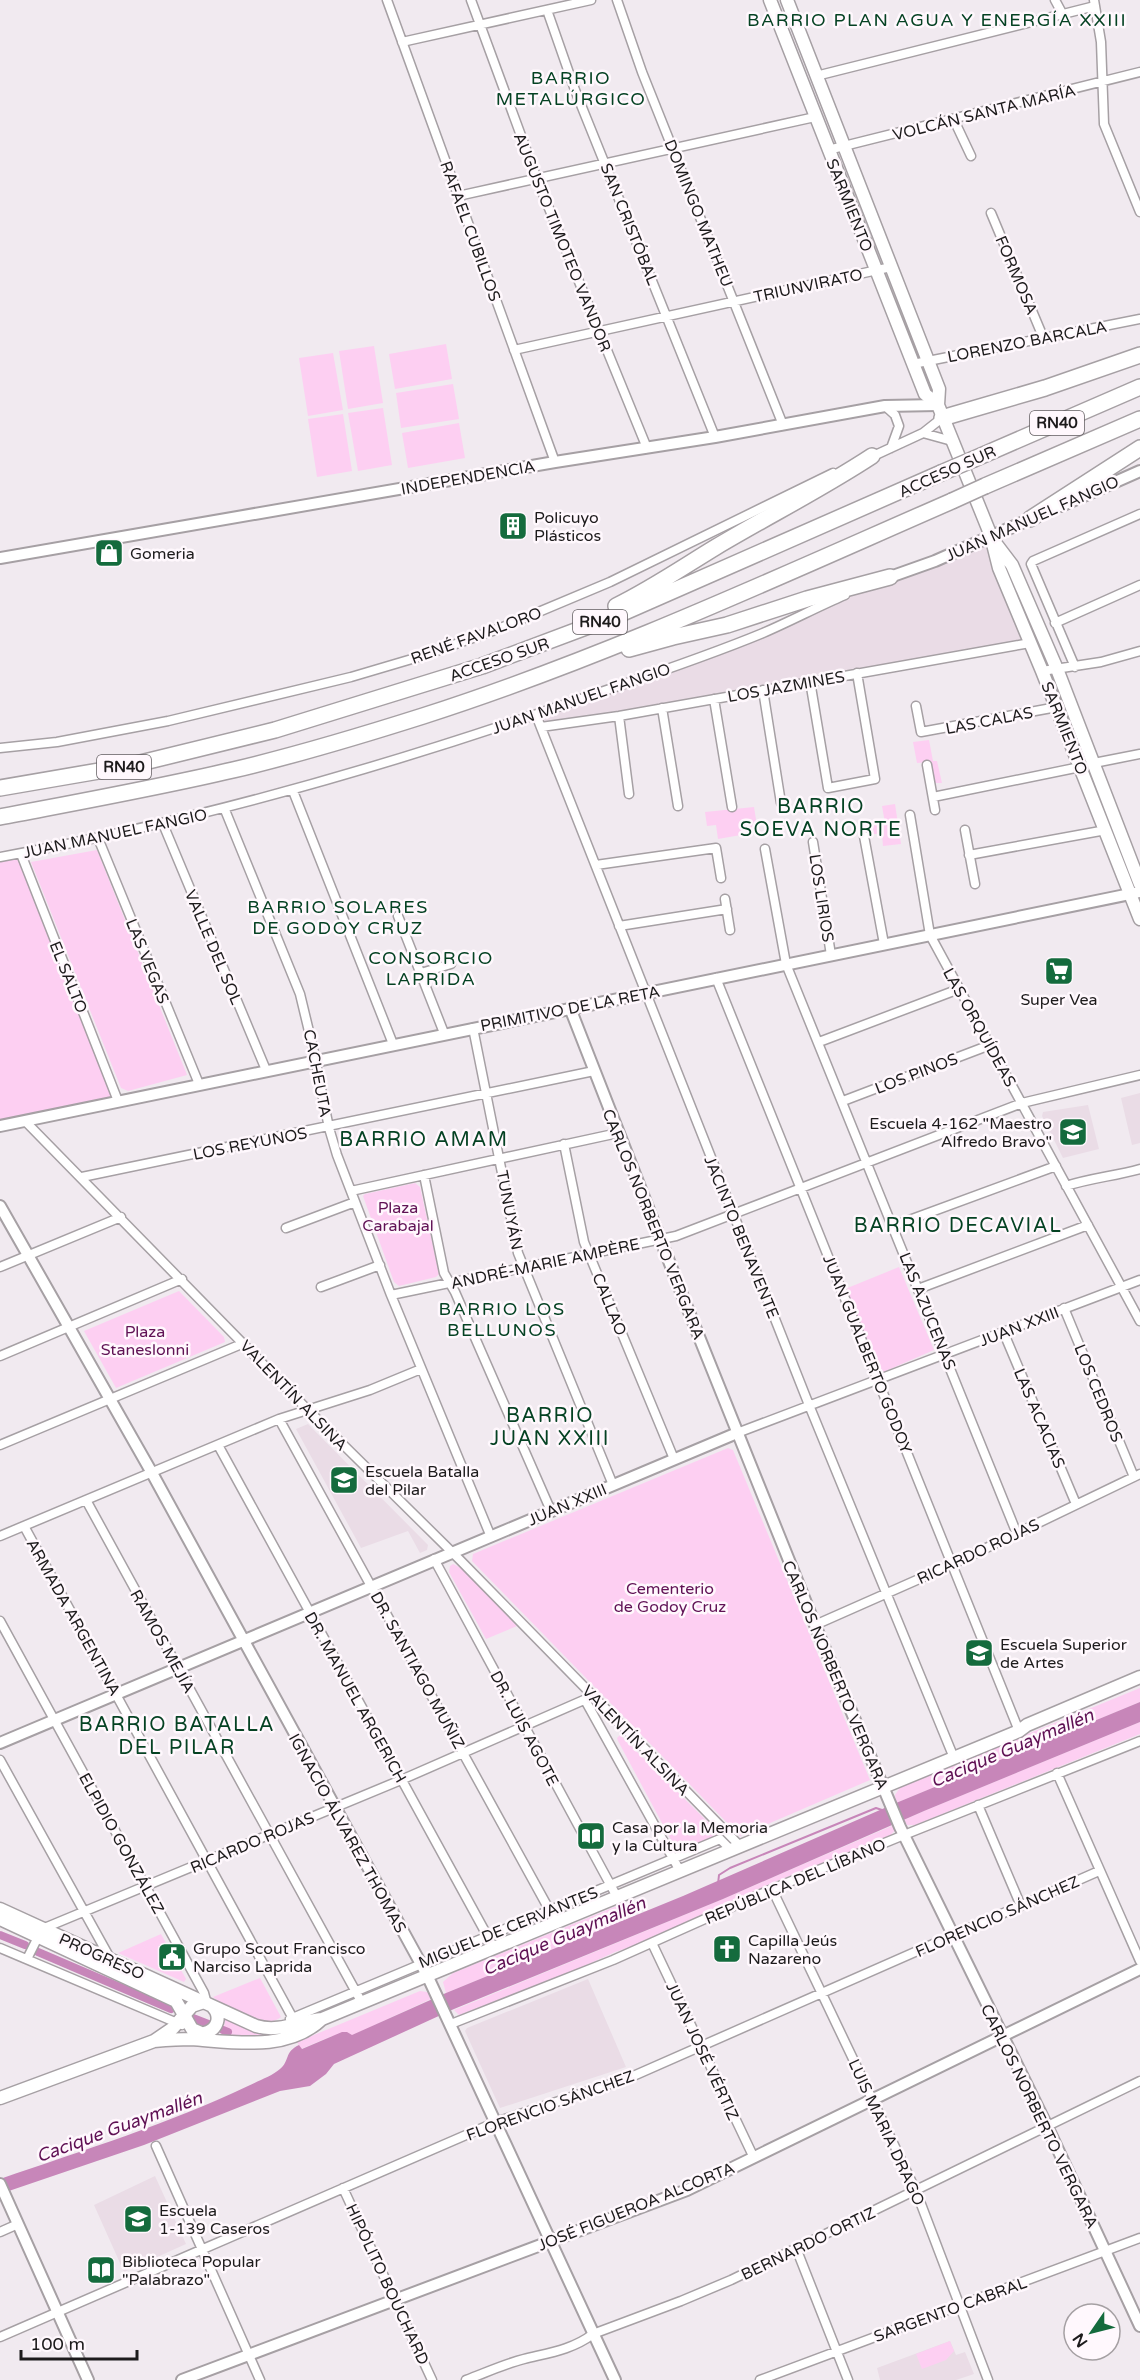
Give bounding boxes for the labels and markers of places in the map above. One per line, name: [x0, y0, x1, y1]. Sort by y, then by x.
place label: Policuyo Plásticos: [534, 508, 601, 546]
building icon: Policuyo Plásticos: [497, 510, 529, 542]
shop icon: Gomeria: [93, 537, 125, 569]
place label: Gomeria: [130, 544, 195, 564]
supermarket icon: Super Vea: [1043, 955, 1075, 987]
place label: Super Vea: [1020, 990, 1098, 1010]
place label: Escuela 4-162 "Maestro Alfredo Bravo": [869, 1114, 1052, 1152]
school or university icon: Escuela 4-162 "Maestro Alfredo Bravo": [1057, 1116, 1089, 1148]
place label: Escuela Batalla del Pilar: [365, 1462, 479, 1500]
school or university icon: Escuela Batalla del Pilar: [328, 1464, 360, 1496]
place label: Escuela Superior de Artes: [1000, 1635, 1128, 1673]
school or university icon: Escuela Superior de Artes: [963, 1637, 995, 1669]
place label: Casa por la Memoria y la Cultura: [612, 1818, 768, 1856]
library icon: Casa por la Memoria y la Cultura: [575, 1820, 607, 1852]
place label: Capilla Jeús Nazareno: [748, 1931, 837, 1969]
church icon: Capilla Jeús Nazareno: [711, 1933, 743, 1965]
place label: Grupo Scout Francisco Narciso Laprida: [193, 1939, 366, 1977]
public building icon: Grupo Scout Francisco Narciso Laprida: [156, 1941, 188, 1973]
place label: Escuela 1-139 Caseros: [159, 2201, 270, 2239]
school or university icon: Escuela 1-139 Caseros: [122, 2203, 154, 2235]
place label: Biblioteca Popular "Palabrazo": [122, 2252, 261, 2290]
library icon: Biblioteca Popular "Palabrazo": [85, 2254, 117, 2286]

